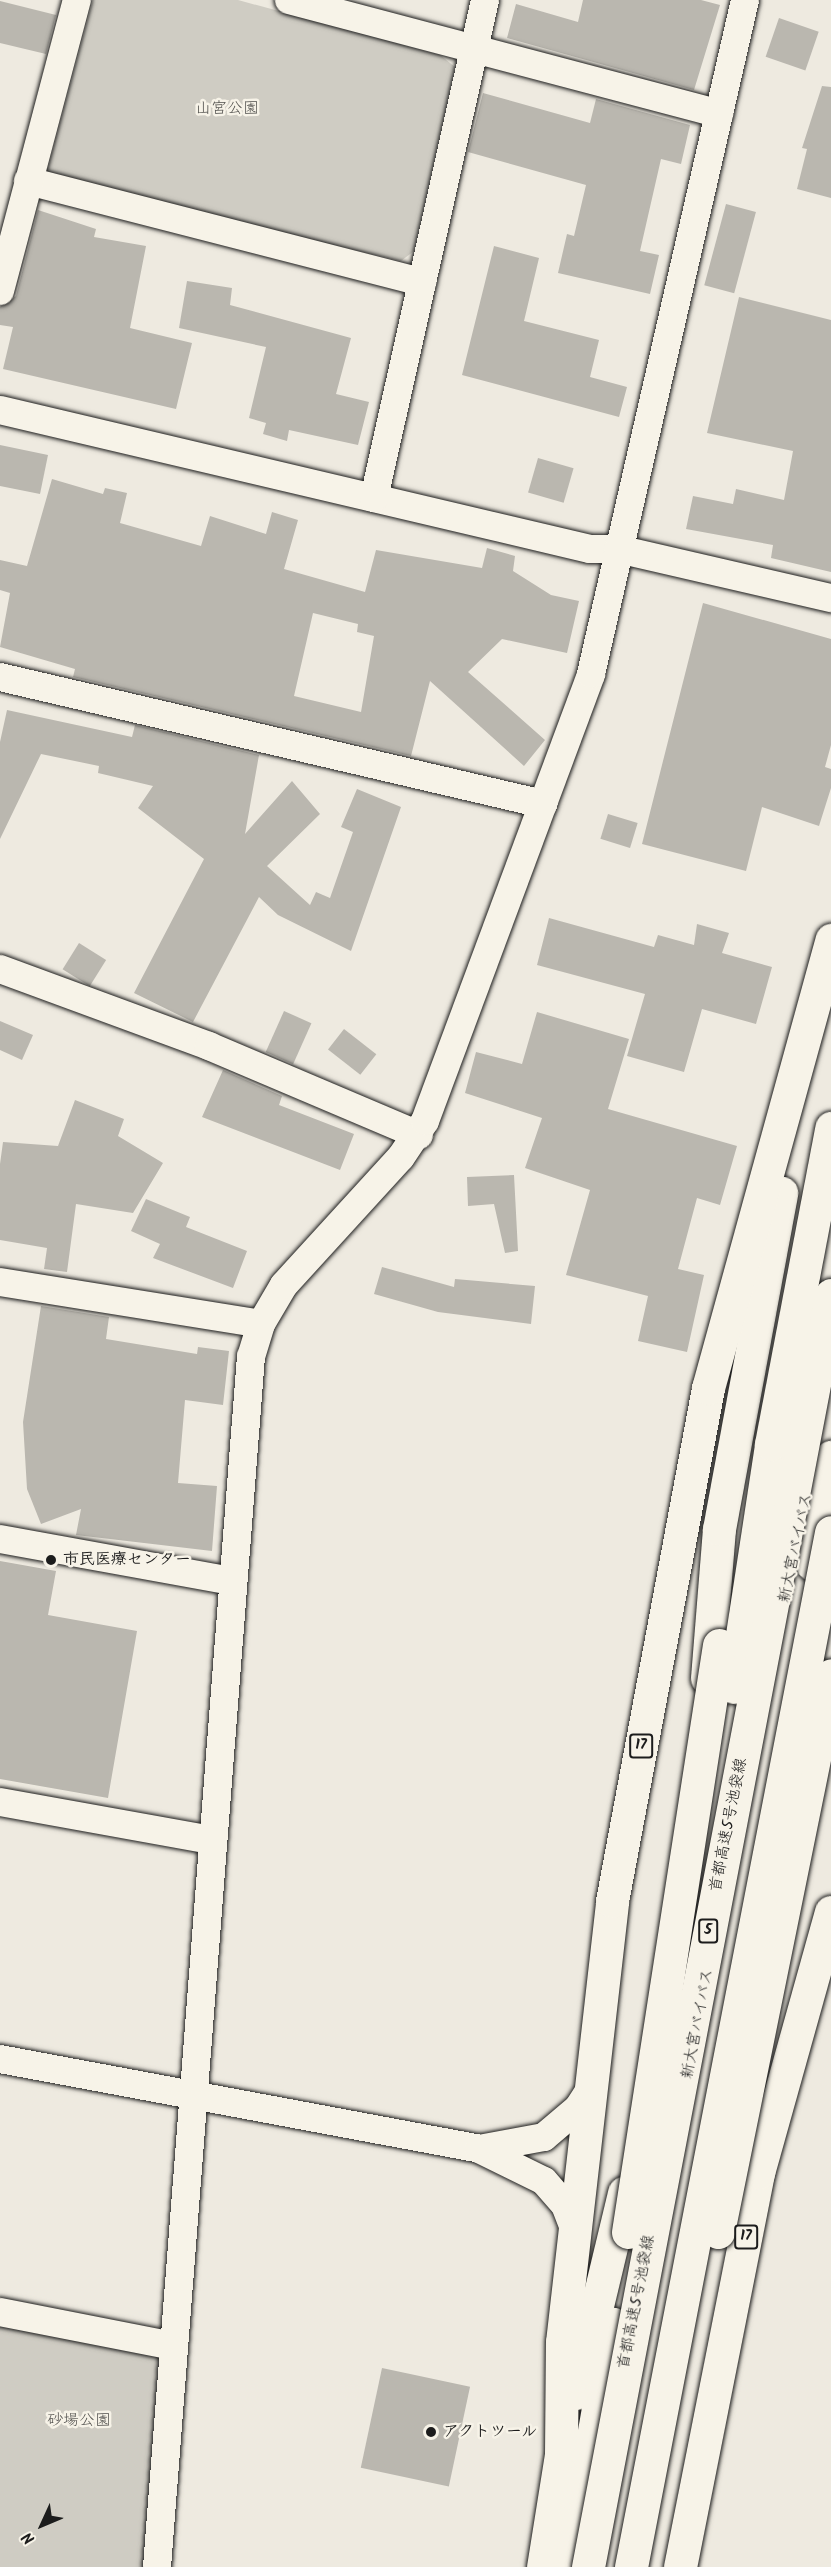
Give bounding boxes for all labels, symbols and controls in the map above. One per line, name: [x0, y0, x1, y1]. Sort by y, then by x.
park label: 山宮公園: [195, 99, 259, 119]
street label: 新大宮バイパス: [775, 1491, 817, 1605]
place label: 市民医療センター: [63, 1550, 191, 1570]
marker: 市民医療センター: [44, 1553, 58, 1567]
road number: 17: [629, 1734, 653, 1758]
street label: 首都高速5号池袋線: [707, 1756, 751, 1894]
road number: 5: [698, 1919, 718, 1943]
street label: 新大宮バイパス: [678, 1967, 718, 2081]
road number: 17: [734, 2225, 758, 2249]
street label: 首都高速5号池袋線: [615, 2233, 659, 2371]
park label: 砂場公園: [47, 2411, 111, 2431]
place label: アクトツール: [443, 2422, 539, 2442]
marker: アクトツール: [424, 2425, 438, 2439]
north arrow: [12, 2495, 72, 2555]
text: N: [16, 2526, 41, 2550]

